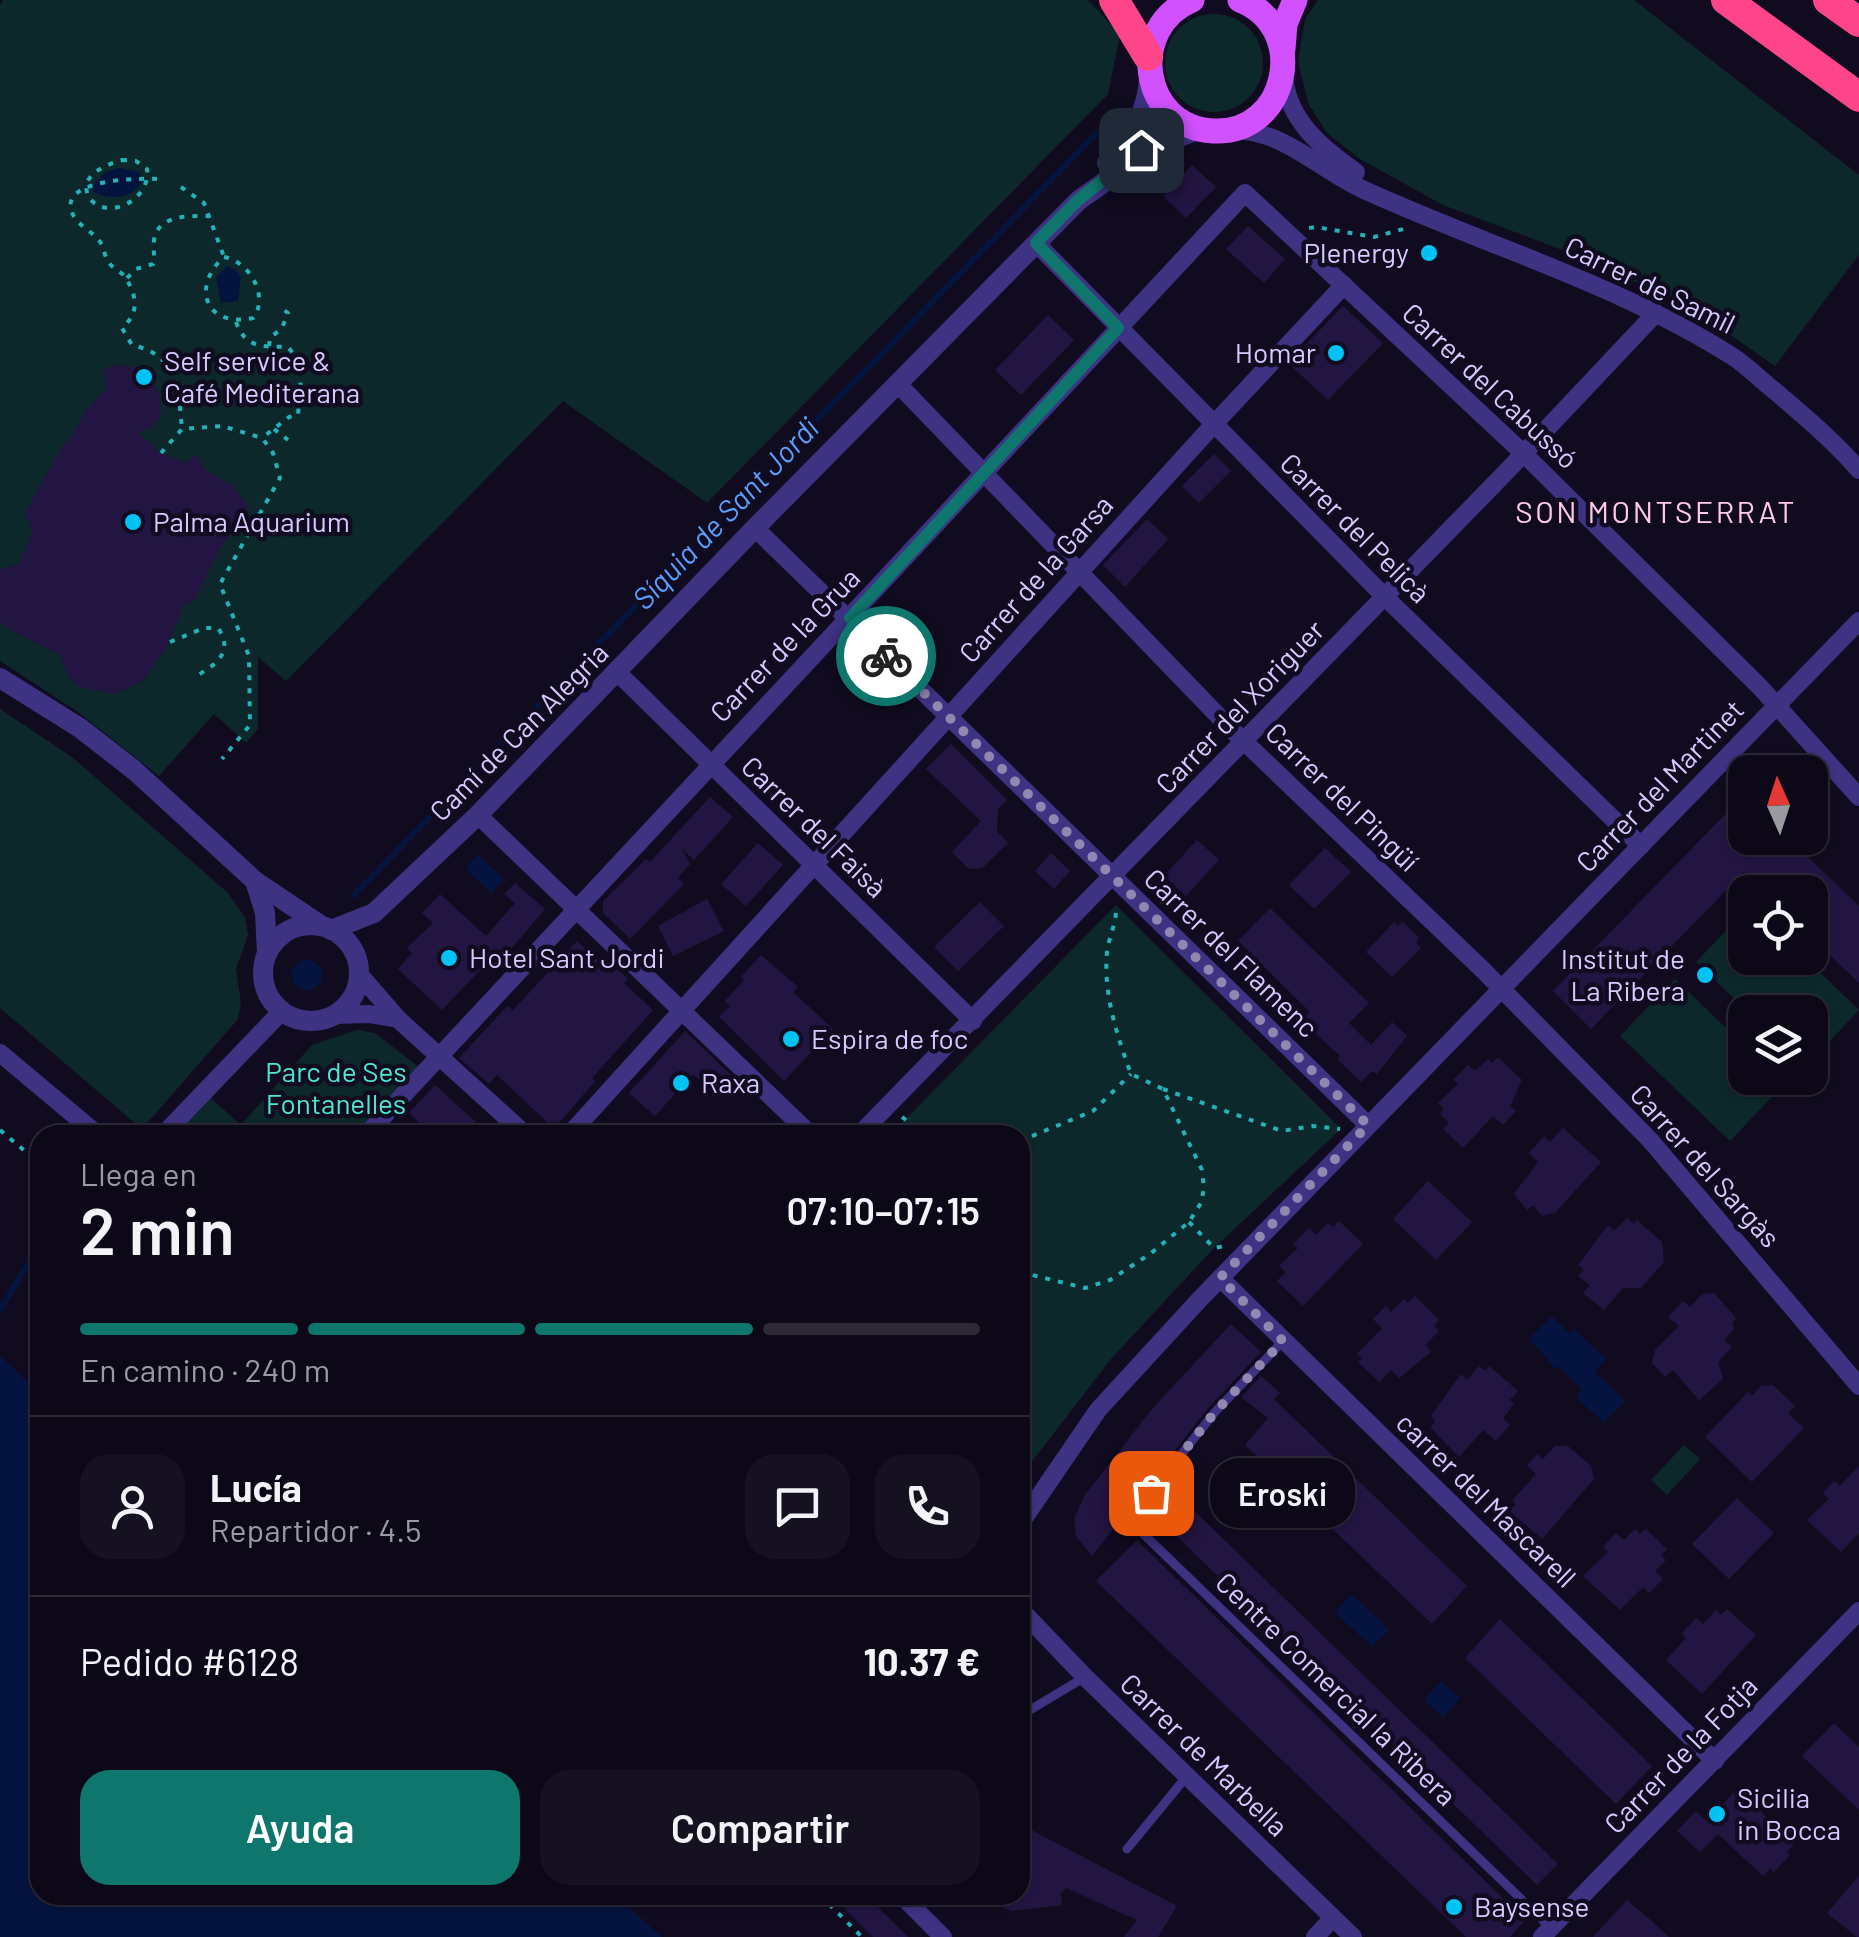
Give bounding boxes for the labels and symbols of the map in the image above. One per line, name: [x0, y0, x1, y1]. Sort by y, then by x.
pin: [1099, 108, 1184, 193]
street label: Carrer de Samil: [1560, 228, 1741, 340]
place label: Plenergy: [1303, 235, 1409, 269]
marker: Plenergy: [1418, 242, 1440, 264]
street label: Carrer del Cabussó: [1396, 295, 1585, 475]
place label: Homar: [1235, 335, 1316, 369]
marker: Homar: [1325, 342, 1347, 364]
place label: Self service & Café Mediterana: [164, 343, 360, 409]
marker: Self service & Café Mediterana: [133, 366, 155, 388]
water label: Síquia de Sant Jordi: [624, 409, 826, 616]
street label: Carrer del Pelicà: [1274, 445, 1438, 609]
street label: Carrer de la Garsa: [951, 488, 1119, 669]
district label: SON MONTSERRAT: [1515, 493, 1797, 529]
place label: Palma Aquarium: [153, 504, 350, 538]
marker: Palma Aquarium: [122, 511, 144, 533]
street label: Carrer de la Grua: [702, 560, 866, 728]
courier: [836, 606, 936, 706]
street label: Carrer del Xoriguer: [1148, 613, 1331, 800]
street label: Camí de Can Alegria: [422, 635, 615, 828]
street label: Carrer del Martinet: [1568, 692, 1750, 879]
street label: Carrer del Pingüí: [1259, 715, 1426, 878]
street label: Carrer del Faisà: [735, 749, 894, 904]
north arrow: [1728, 755, 1828, 855]
street label: Carrer del Flamenc: [1138, 861, 1326, 1044]
place label: Hotel Sant Jordi: [469, 940, 665, 974]
place label: Institut de La Ribera: [1561, 941, 1685, 1007]
marker: Hotel Sant Jordi: [438, 947, 460, 969]
marker: Institut de La Ribera: [1694, 964, 1716, 986]
place label: Espira de foc: [811, 1021, 968, 1055]
marker: Espira de foc: [780, 1028, 802, 1050]
park label: Parc de Ses Fontanelles: [265, 1054, 407, 1120]
place label: Raxa: [701, 1065, 760, 1099]
marker: Raxa: [670, 1072, 692, 1094]
street label: Carrer del Sargàs: [1624, 1077, 1788, 1254]
street label: carrer del Mascarell: [1390, 1405, 1584, 1594]
pin: [1109, 1451, 1194, 1536]
callout: Eroski: [1211, 1458, 1356, 1528]
street label: Centre Comercial la Ribera: [1209, 1565, 1464, 1812]
street label: Carrer de Marbella: [1114, 1666, 1295, 1843]
street label: Carrer de la Fotja: [1597, 1669, 1764, 1840]
place label: Sicilia in Bocca: [1737, 1780, 1841, 1846]
marker: Sicilia in Bocca: [1706, 1803, 1728, 1825]
place label: Baysense: [1474, 1889, 1589, 1923]
marker: Baysense: [1443, 1896, 1465, 1918]

